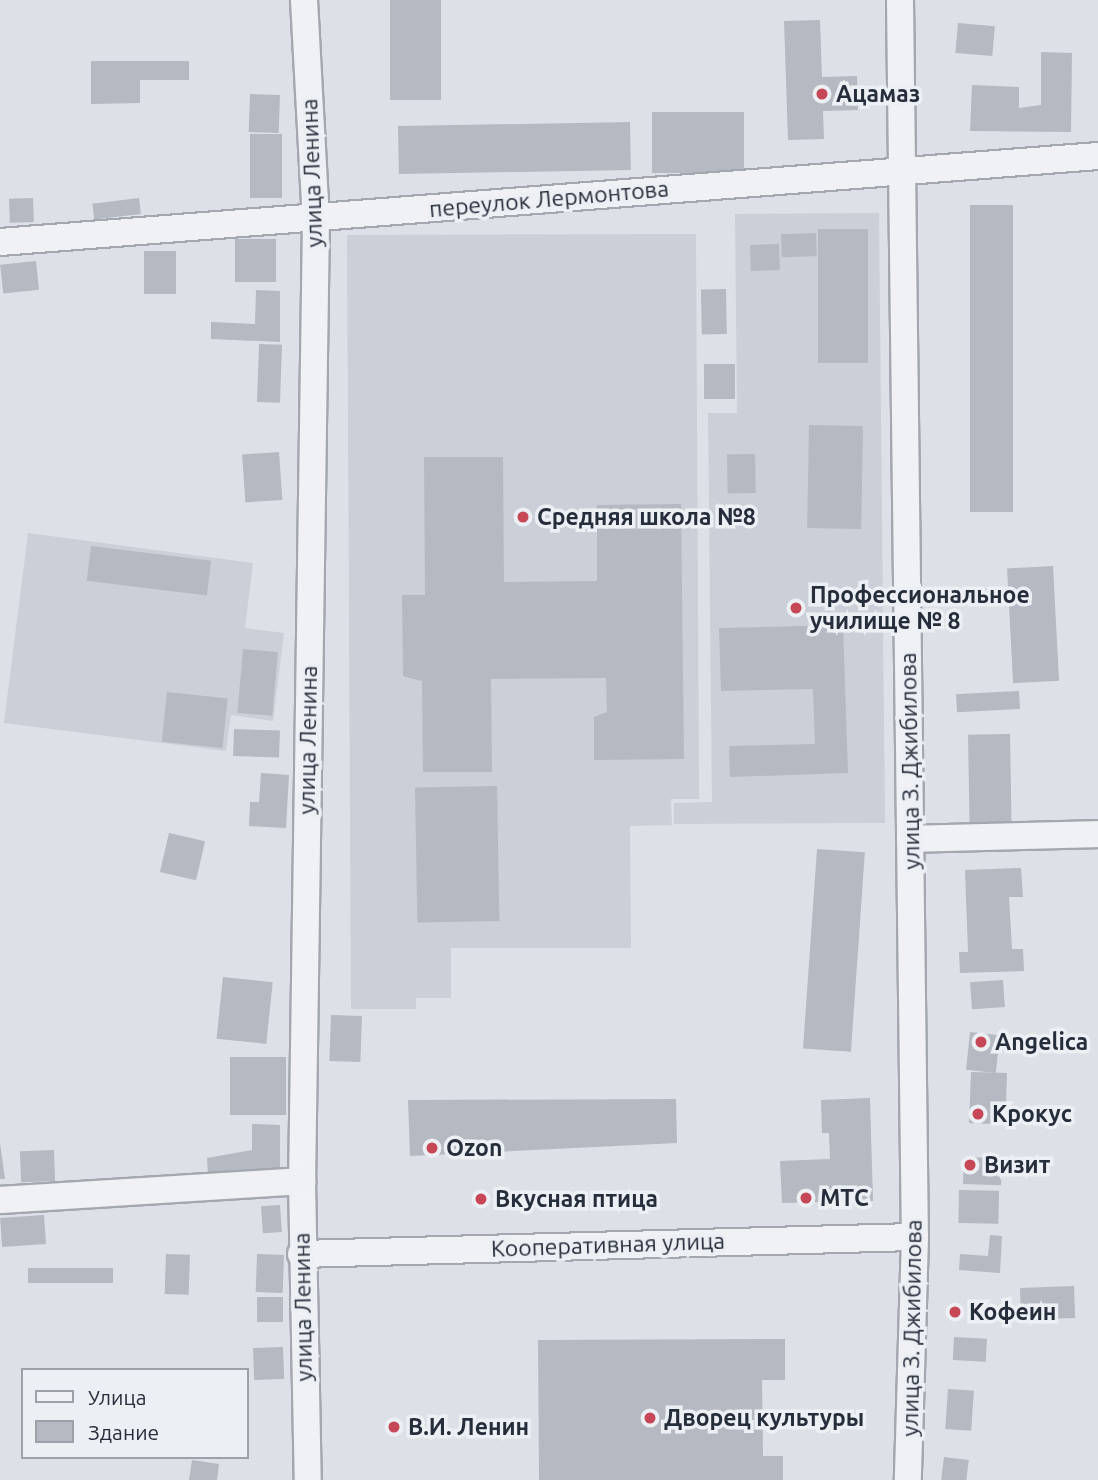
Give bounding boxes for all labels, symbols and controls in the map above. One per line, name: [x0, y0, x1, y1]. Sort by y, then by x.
place label: Ацамаз: [836, 80, 920, 108]
marker: Ацамаз: [814, 86, 830, 102]
street label: улица Ленина: [296, 98, 328, 248]
street label: переулок Лермонтова: [428, 175, 670, 223]
place label: Средняя школа №8: [537, 503, 756, 531]
marker: Средняя школа №8: [515, 509, 531, 525]
place label: Профессиональное училище № 8: [810, 581, 1030, 635]
marker: Профессиональное училище № 8: [788, 600, 804, 616]
street label: улица З. Джибилова: [894, 652, 926, 870]
street label: улица Ленина: [293, 665, 323, 815]
place label: Angelica: [995, 1028, 1088, 1056]
marker: Angelica: [973, 1034, 989, 1050]
place label: Крокус: [992, 1100, 1072, 1128]
marker: Крокус: [970, 1106, 986, 1122]
place label: Ozon: [446, 1134, 502, 1162]
marker: Ozon: [424, 1140, 440, 1156]
place label: Визит: [984, 1151, 1050, 1179]
marker: Визит: [962, 1157, 978, 1173]
place label: МТС: [820, 1184, 869, 1212]
place label: Вкусная птица: [495, 1185, 658, 1213]
marker: МТС: [798, 1190, 814, 1206]
marker: Вкусная птица: [473, 1191, 489, 1207]
street label: улица З. Джибилова: [896, 1219, 928, 1437]
street label: Кооперативная улица: [490, 1227, 726, 1263]
street label: улица Ленина: [288, 1232, 318, 1382]
place label: Кофеин: [969, 1298, 1056, 1326]
marker: Кофеин: [947, 1304, 963, 1320]
legend: [21, 1368, 248, 1459]
text: Улица: [88, 1385, 146, 1409]
place label: Дворец культуры: [664, 1404, 864, 1432]
marker: Дворец культуры: [642, 1410, 658, 1426]
place label: В.И. Ленин: [408, 1413, 529, 1441]
marker: В.И. Ленин: [386, 1419, 402, 1435]
text: Здание: [88, 1420, 159, 1444]

